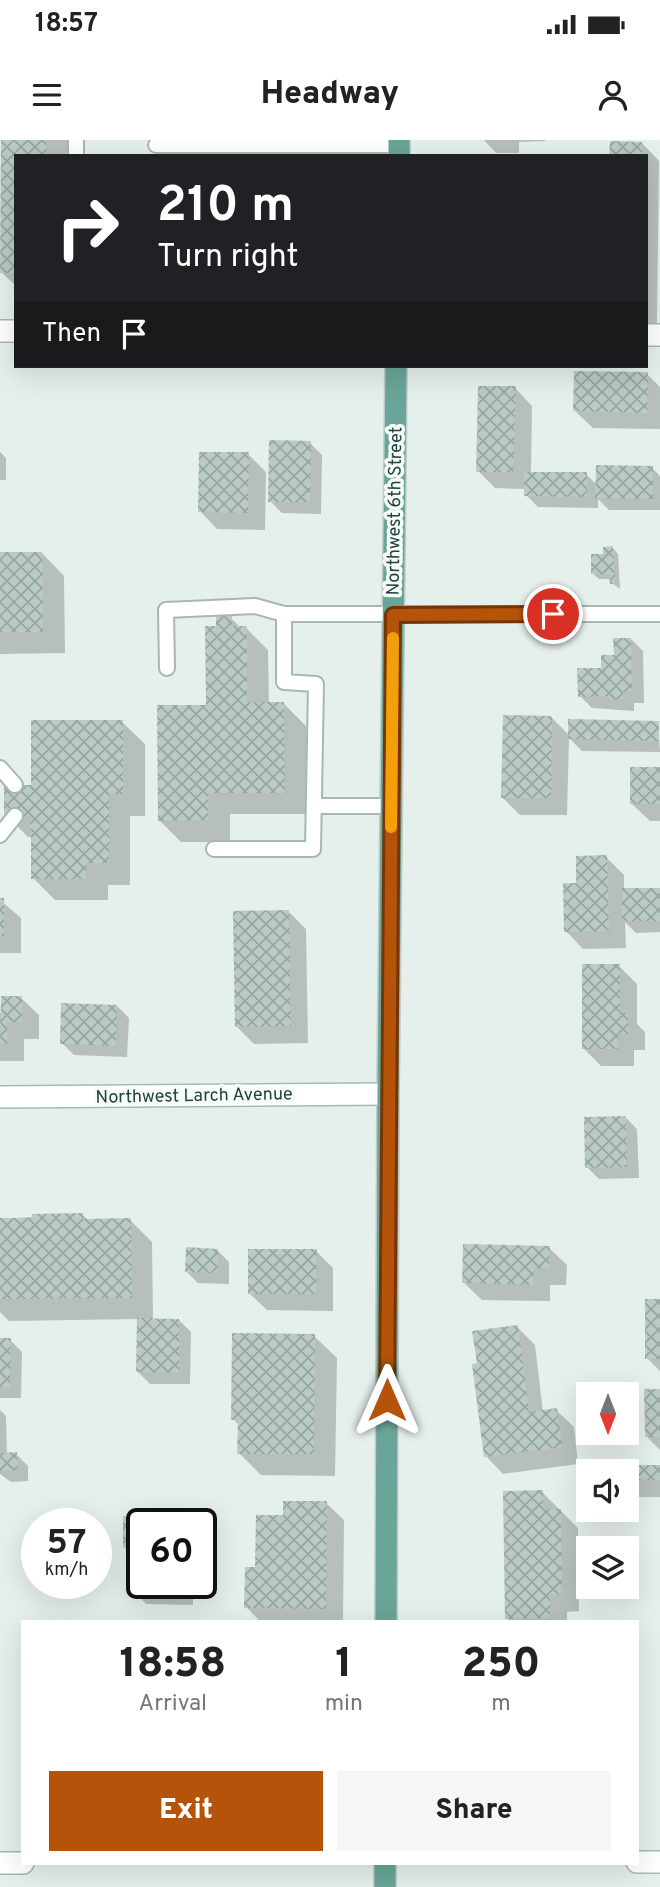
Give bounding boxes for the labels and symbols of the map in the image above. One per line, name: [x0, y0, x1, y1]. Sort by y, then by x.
street label: Northwest 6th Street: [383, 426, 408, 596]
pin: [523, 584, 583, 644]
street label: Northwest Larch Avenue: [95, 1083, 293, 1110]
position arrow: [350, 1363, 424, 1437]
north arrow: [576, 1382, 639, 1446]
speed limit sign: 60: [126, 1508, 217, 1599]

